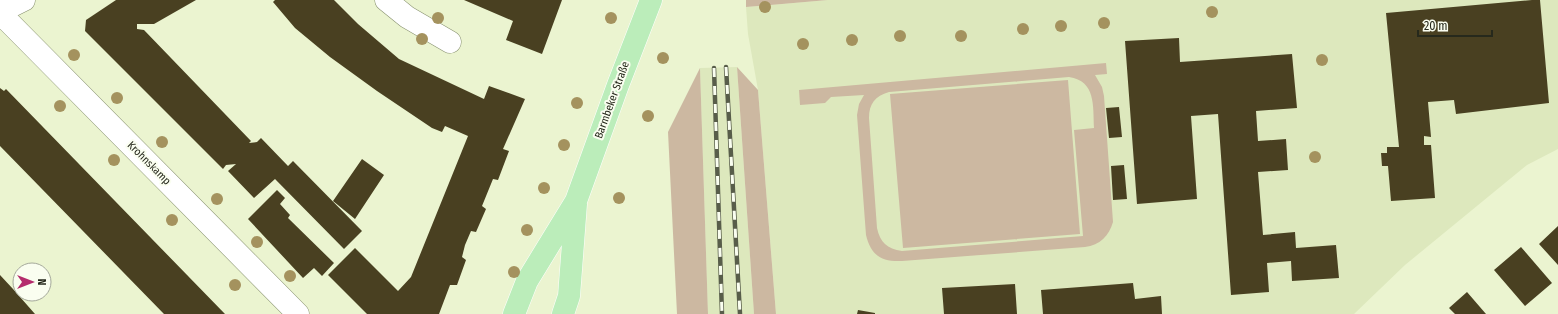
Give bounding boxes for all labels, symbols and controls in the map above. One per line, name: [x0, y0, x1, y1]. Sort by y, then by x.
scale bar: [1418, 12, 1492, 38]
text: 20 m: [1424, 19, 1448, 33]
street label: Barmbeker Straße: [592, 60, 632, 140]
street label: Krohnskamp: [125, 139, 174, 188]
north arrow: [12, 262, 52, 302]
text: N: [35, 279, 48, 285]

